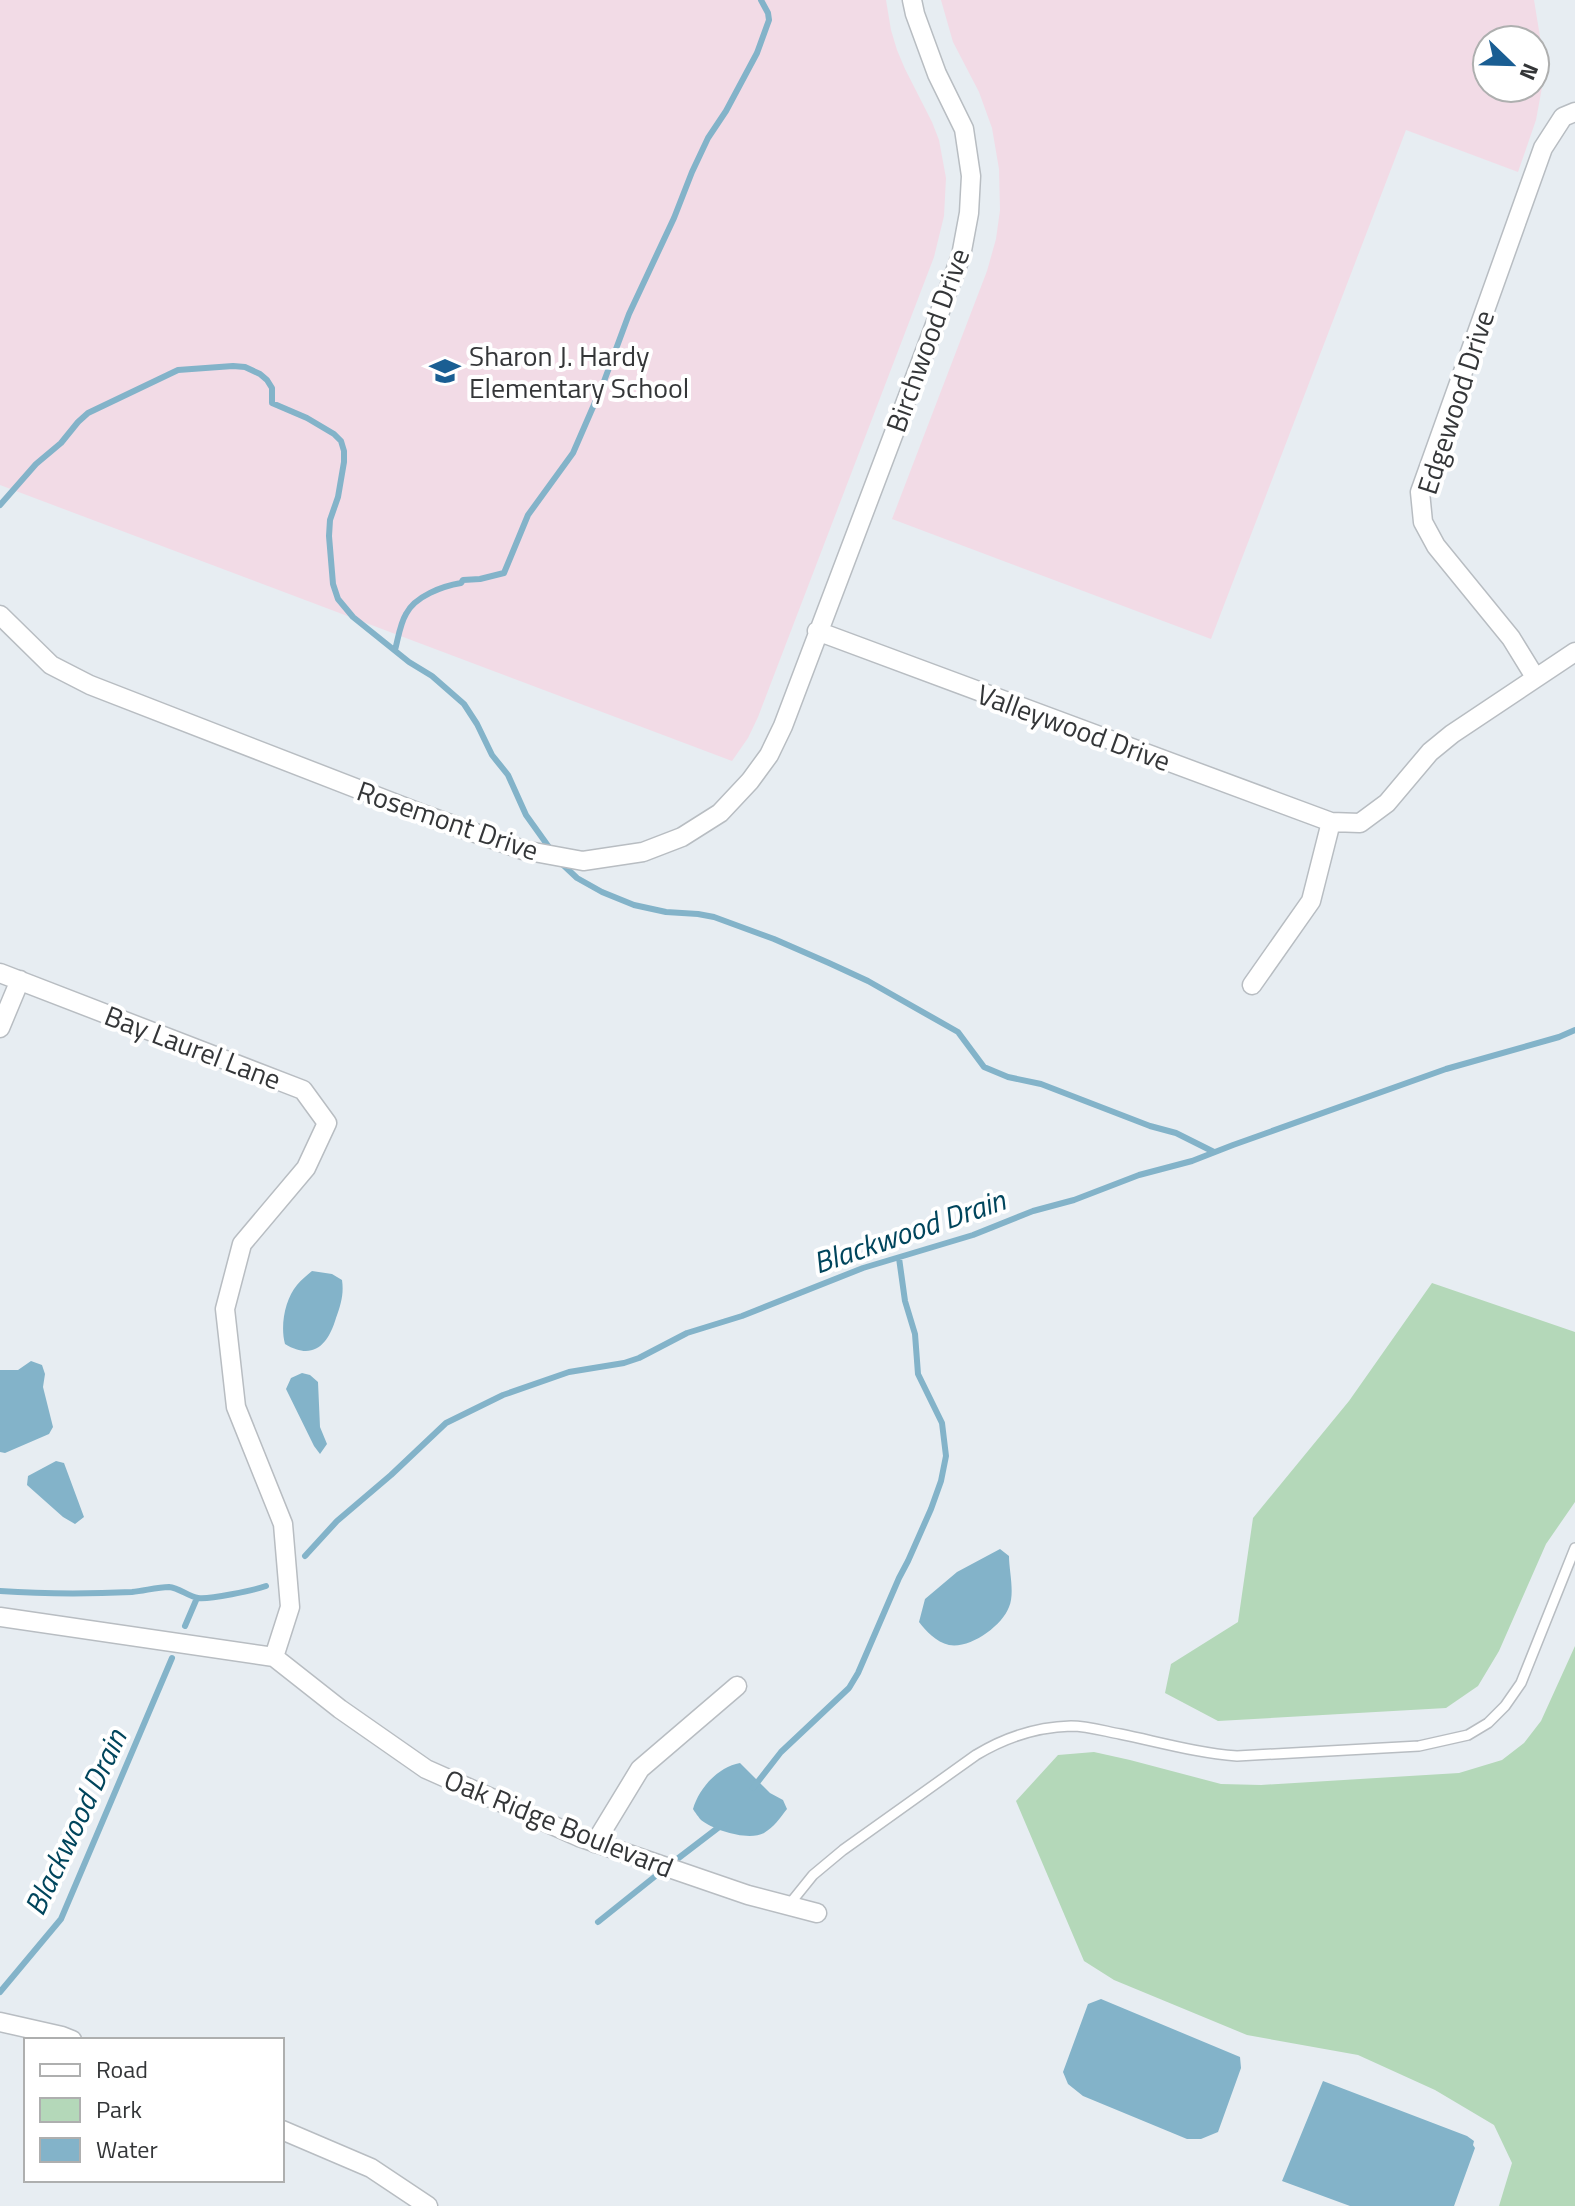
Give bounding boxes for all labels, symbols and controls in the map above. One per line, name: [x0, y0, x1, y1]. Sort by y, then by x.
north arrow: [1471, 24, 1551, 104]
text: N: [1511, 58, 1548, 85]
street label: Birchwood Drive: [874, 242, 980, 438]
street label: Edgewood Drive: [1405, 304, 1505, 500]
place label: Sharon J. Hardy Elementary School: [469, 334, 689, 409]
school or university icon: Sharon J. Hardy Elementary School: [428, 354, 462, 388]
street label: Valleywood Drive: [971, 672, 1177, 782]
street label: Rosemont Drive: [352, 769, 544, 871]
street label: Bay Laurel Lane: [99, 994, 287, 1100]
water label: Blackwood Drain: [807, 1176, 1012, 1285]
water label: Blackwood Drain: [12, 1720, 139, 1923]
street label: Oak Ridge Boulevard: [438, 1757, 680, 1889]
legend: [24, 2038, 284, 2182]
text: Road: [96, 2051, 148, 2087]
text: Park: [96, 2091, 142, 2127]
text: Water: [96, 2131, 158, 2167]

